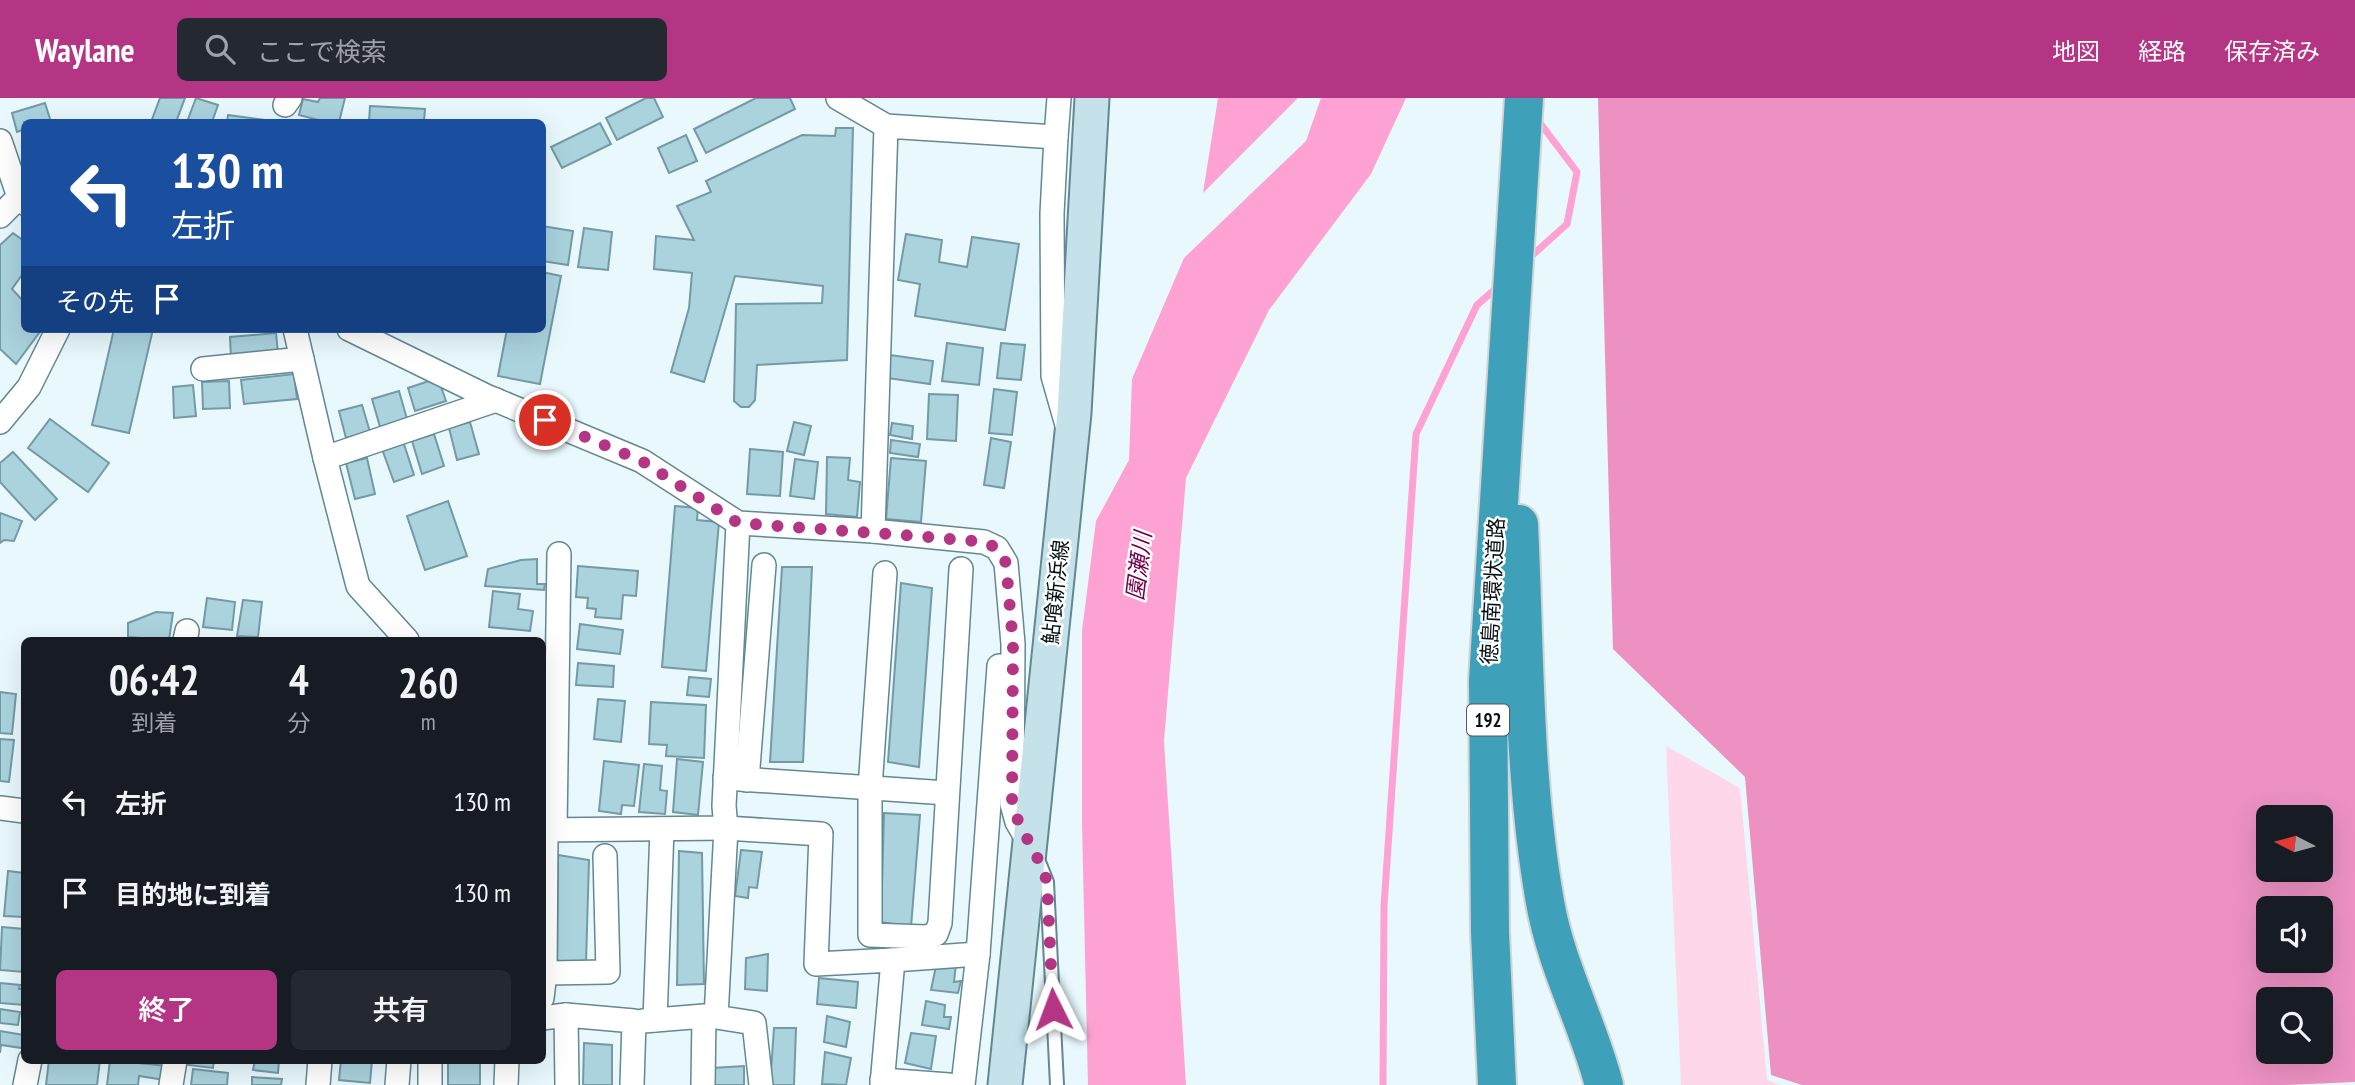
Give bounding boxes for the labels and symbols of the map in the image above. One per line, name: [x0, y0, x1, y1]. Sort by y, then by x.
pin: [515, 390, 575, 450]
street label: 徳島南環状道路: [1475, 517, 1510, 665]
water label: 園瀬川: [1120, 527, 1157, 602]
street label: 鮎喰新浜線: [1037, 538, 1074, 646]
road number: 192: [1467, 705, 1509, 736]
north arrow: [2256, 805, 2333, 882]
position arrow: [1016, 972, 1090, 1046]

